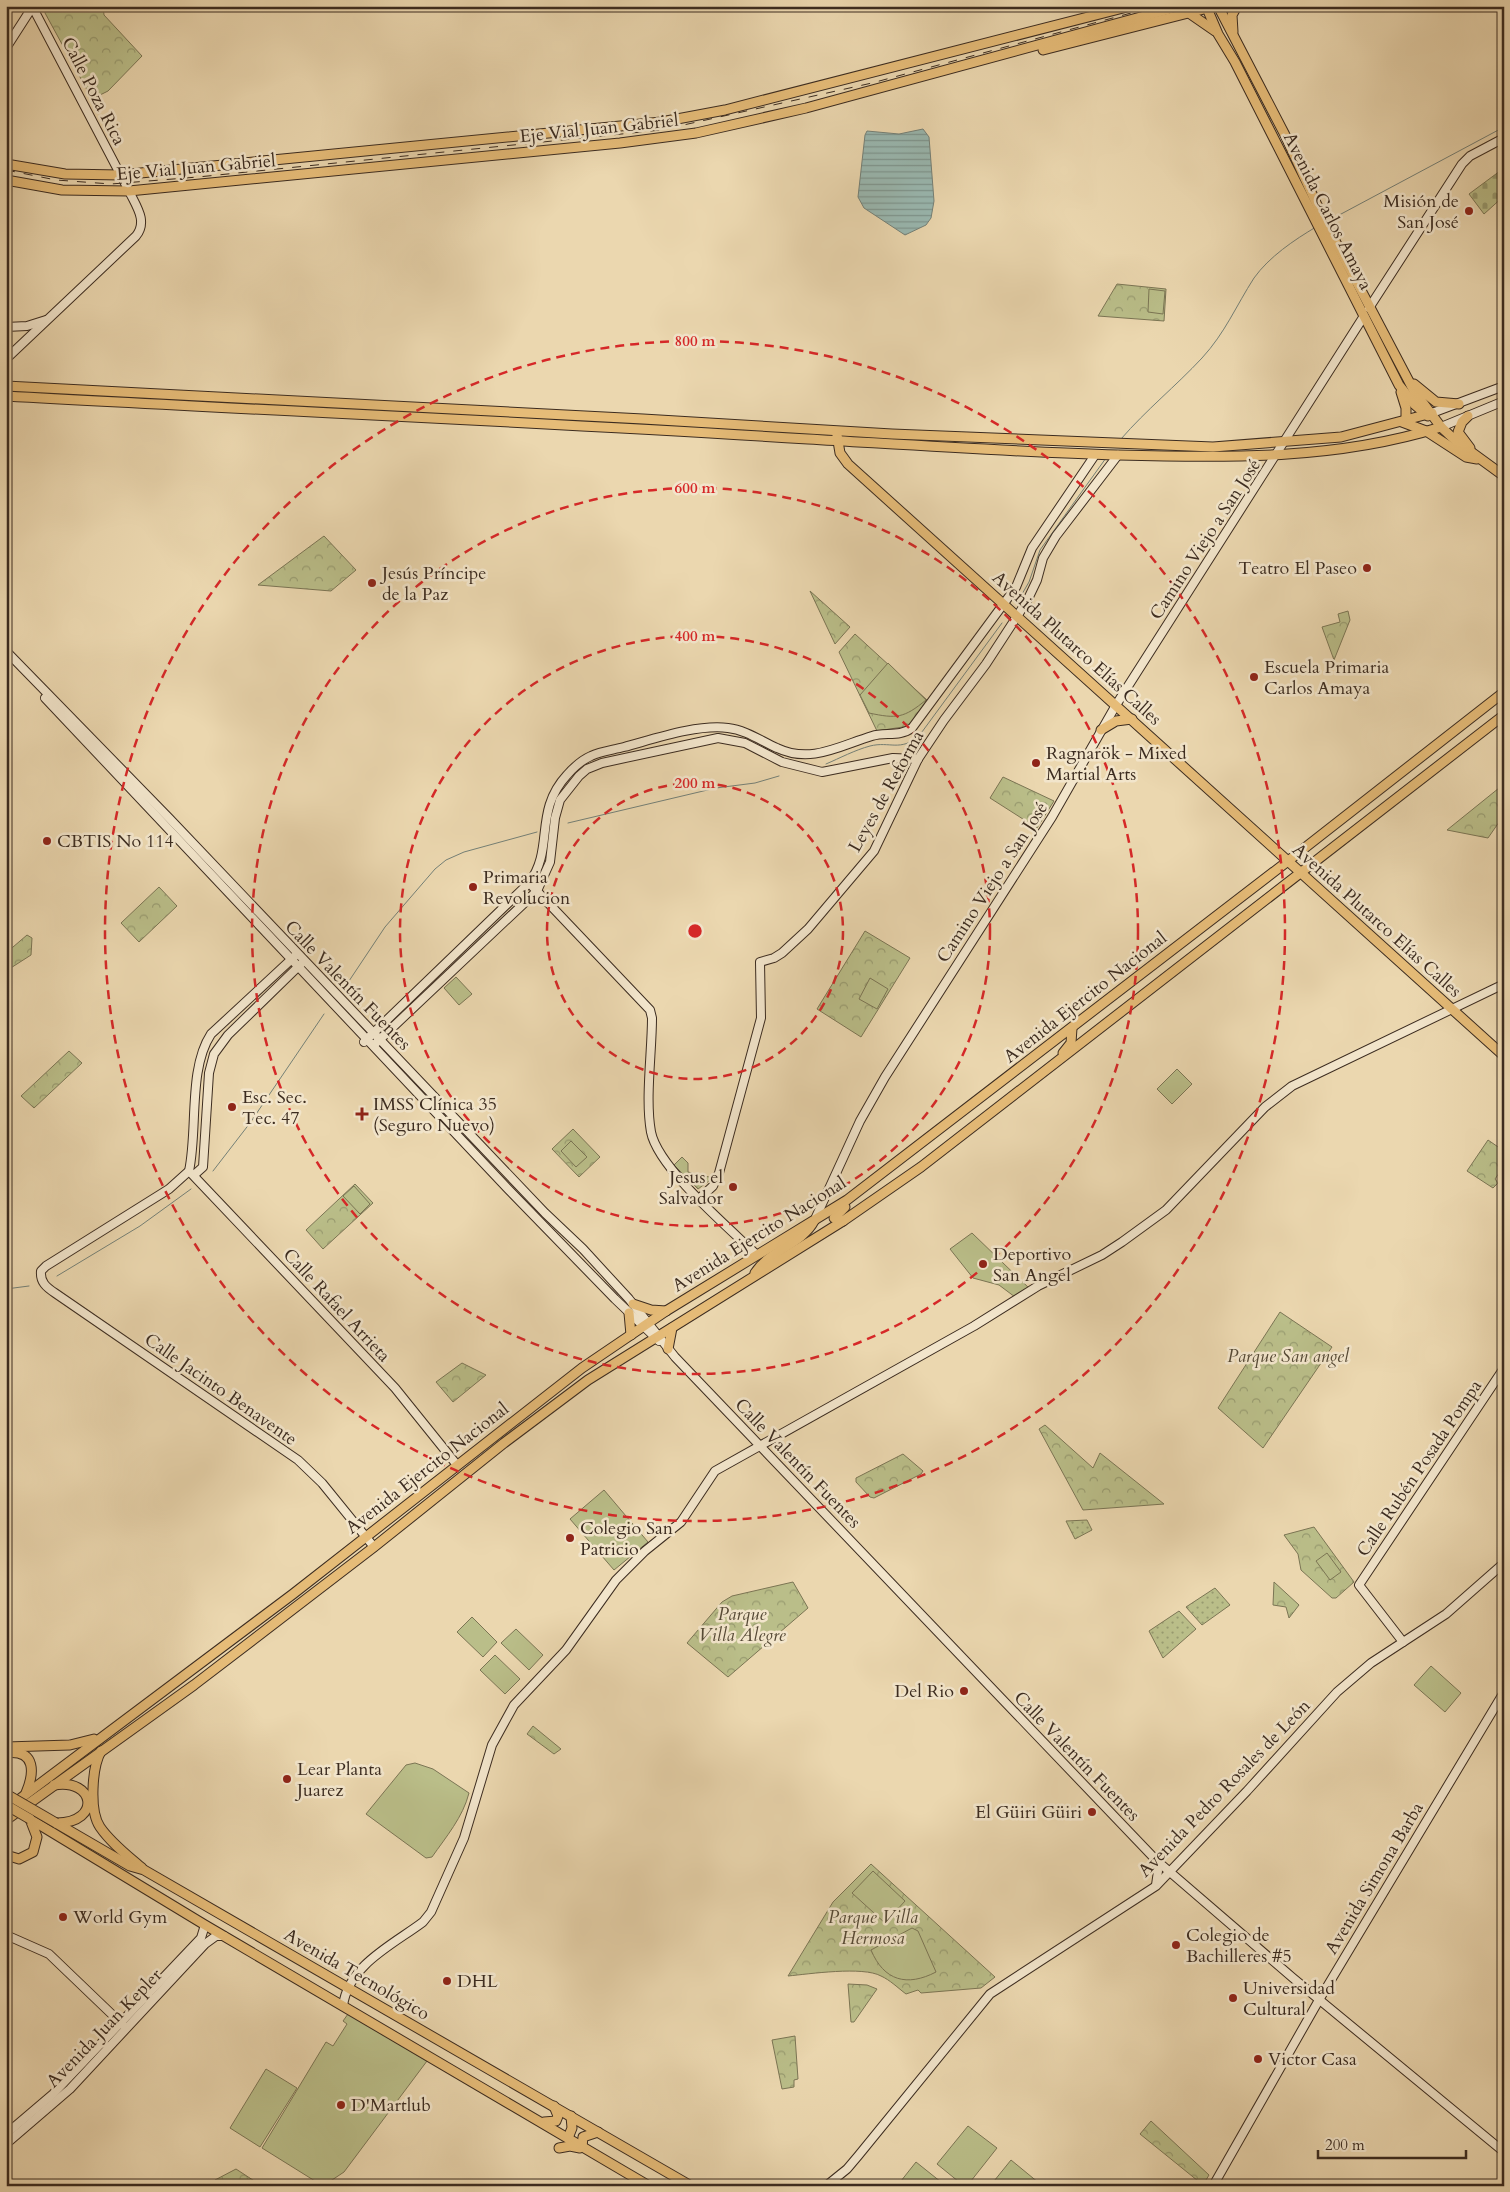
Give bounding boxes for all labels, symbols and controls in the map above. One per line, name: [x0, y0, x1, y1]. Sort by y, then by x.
street label: Calle Poza Rica: [56, 33, 132, 150]
street label: Eje Vial Juan Gabriel: [518, 108, 680, 149]
street label: Avenida Carlos Amaya: [1277, 128, 1378, 295]
street label: Eje Vial Juan Gabriel: [115, 148, 277, 187]
place label: Misión de San José: [1383, 189, 1459, 235]
marker: Misión de San José: [1463, 205, 1475, 217]
text: 800 m: [675, 331, 716, 351]
street label: Camino Viejo a San José: [1144, 454, 1267, 625]
text: 600 m: [675, 478, 716, 498]
place label: Teatro El Paseo: [1238, 556, 1357, 581]
place label: Jesús Príncipe de la Paz: [379, 561, 487, 607]
marker: Teatro El Paseo: [1361, 562, 1373, 574]
street label: Avenida Plutarco Elías Calles: [987, 566, 1167, 731]
marker: Jesús Príncipe de la Paz: [366, 577, 378, 589]
text: 400 m: [675, 626, 716, 646]
place label: Escuela Primaria Carlos Amaya: [1264, 655, 1389, 701]
marker: Escuela Primaria Carlos Amaya: [1248, 671, 1260, 683]
street label: Leyes de Reforma: [843, 726, 930, 857]
place label: Ragnarök - Mixed Martial Arts: [1046, 741, 1187, 787]
marker: Ragnarök - Mixed Martial Arts: [1030, 757, 1042, 769]
text: 200 m: [675, 773, 716, 793]
street label: Camino Viejo a San José: [931, 797, 1054, 968]
place label: CBTIS No 114: [57, 829, 174, 854]
marker: CBTIS No 114: [41, 835, 53, 847]
street label: Avenida Plutarco Elías Calles: [1287, 838, 1467, 1003]
place label: Primaria Revolucion: [483, 865, 571, 911]
marker: Primaria Revolucion: [467, 881, 479, 893]
street label: Calle Valentín Fuentes: [279, 915, 416, 1056]
centre of rings: [686, 922, 704, 940]
street label: Avenida Ejercito Nacional: [999, 925, 1172, 1069]
place label: Esc. Sec. Tec. 47: [242, 1085, 307, 1131]
place label: IMSS Clínica 35 (Seguro Nuevo): [373, 1092, 497, 1138]
marker: Esc. Sec. Tec. 47: [226, 1101, 238, 1113]
marker: IMSS Clínica 35 (Seguro Nuevo): [355, 1107, 369, 1121]
place label: Jesus el Salvador: [659, 1165, 723, 1211]
street label: Avenida Ejercito Nacional: [668, 1170, 851, 1298]
marker: Jesus el Salvador: [727, 1181, 739, 1193]
place label: Deportivo San Angel: [993, 1242, 1072, 1288]
street label: Calle Rafael Arrieta: [277, 1243, 396, 1368]
marker: Deportivo San Angel: [977, 1258, 989, 1270]
street label: Calle Jacinto Benavente: [139, 1327, 302, 1452]
park label: Parque San angel: [1227, 1344, 1350, 1369]
street label: Calle Rubén Posada Pompa: [1351, 1375, 1488, 1562]
street label: Calle Valentín Fuentes: [729, 1393, 866, 1534]
street label: Avenida Ejercito Nacional: [341, 1396, 514, 1540]
place label: Colegio San Patricio: [580, 1516, 674, 1562]
marker: Colegio San Patricio: [564, 1532, 576, 1544]
park label: Parque Villa Alegre: [698, 1602, 787, 1648]
place label: Del Rio: [895, 1679, 954, 1704]
marker: Del Rio: [958, 1685, 970, 1697]
street label: Calle Valentín Fuentes: [1008, 1686, 1145, 1827]
street label: Avenida Pedro Rosales de León: [1133, 1693, 1317, 1883]
place label: Lear Planta Juarez: [294, 1757, 382, 1803]
marker: Lear Planta Juarez: [281, 1773, 293, 1785]
street label: Avenida Simona Barba: [1319, 1797, 1430, 1959]
place label: El Güiri Güiri: [975, 1800, 1082, 1825]
marker: El Güiri Güiri: [1086, 1806, 1098, 1818]
place label: World Gym: [72, 1905, 168, 1930]
park label: Parque Villa Hermosa: [828, 1905, 918, 1951]
marker: World Gym: [57, 1911, 69, 1923]
street label: Avenida Tecnológico: [279, 1922, 434, 2027]
place label: Colegio de Bachilleres #5: [1186, 1923, 1292, 1969]
marker: Colegio de Bachilleres #5: [1170, 1939, 1182, 1951]
street label: Avenida Juan Kepler: [41, 1963, 168, 2093]
place label: DHL: [457, 1969, 498, 1994]
marker: DHL: [441, 1975, 453, 1987]
place label: Universidad Cultural: [1243, 1976, 1335, 2022]
marker: Universidad Cultural: [1227, 1992, 1239, 2004]
place label: Victor Casa: [1268, 2047, 1357, 2072]
marker: Victor Casa: [1252, 2053, 1264, 2065]
place label: D'Martlub: [351, 2093, 431, 2118]
marker: D'Martlub: [335, 2099, 347, 2111]
scale bar: [1318, 2127, 1465, 2159]
text: 200 m: [1325, 2135, 1365, 2155]

